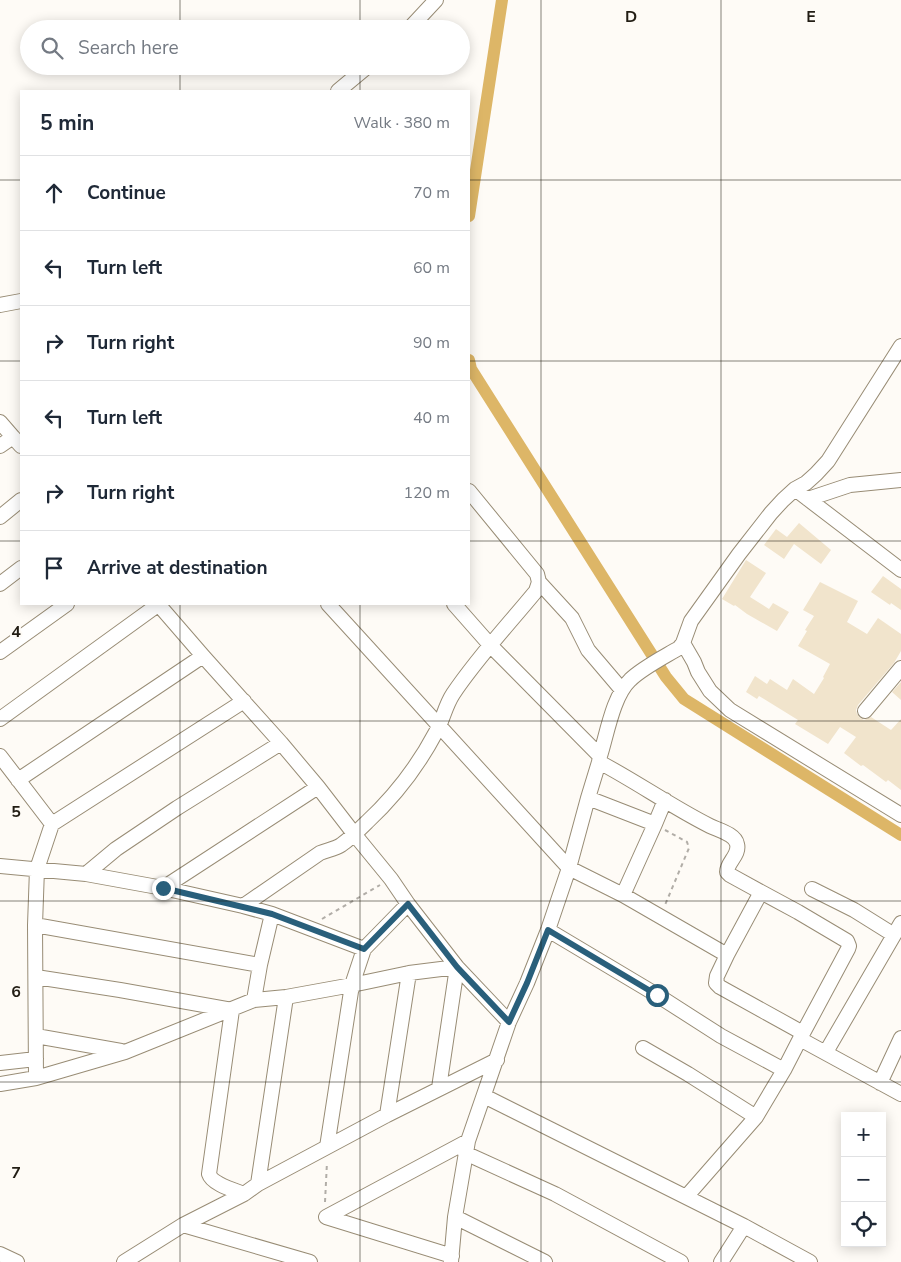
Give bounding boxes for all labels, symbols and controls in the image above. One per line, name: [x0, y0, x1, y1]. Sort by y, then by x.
text: D: [625, 6, 637, 28]
text: E: [806, 6, 816, 28]
search box: [20, 20, 470, 75]
icon: search: [38, 34, 66, 62]
text: Search here: [78, 35, 179, 61]
text: 5 min: [40, 109, 94, 137]
text: Walk · 380 m: [354, 112, 450, 134]
icon: ahead: [40, 179, 68, 207]
text: Continue: [87, 180, 166, 206]
text: 70 m: [413, 182, 450, 204]
icon: left: [40, 254, 68, 282]
text: Turn left: [87, 255, 162, 281]
text: 60 m: [413, 257, 450, 279]
icon: right: [40, 329, 68, 357]
text: Turn right: [87, 330, 174, 356]
text: 90 m: [413, 332, 450, 354]
icon: left: [40, 404, 68, 432]
text: Turn left: [87, 405, 162, 431]
text: 40 m: [413, 407, 450, 429]
icon: right: [40, 479, 68, 507]
text: Turn right: [87, 480, 174, 506]
text: 120 m: [403, 482, 450, 504]
icon: arrive: [40, 554, 68, 582]
text: Arrive at destination: [87, 555, 268, 581]
text: 4: [11, 621, 21, 643]
text: 5: [11, 801, 21, 823]
route end: [152, 877, 175, 900]
text: 6: [11, 981, 21, 1003]
route start: [646, 984, 669, 1007]
map controls: [841, 1112, 886, 1247]
button: +: [841, 1112, 886, 1157]
button: −: [841, 1157, 886, 1202]
text: 7: [11, 1162, 21, 1184]
button: locate: [841, 1202, 886, 1247]

